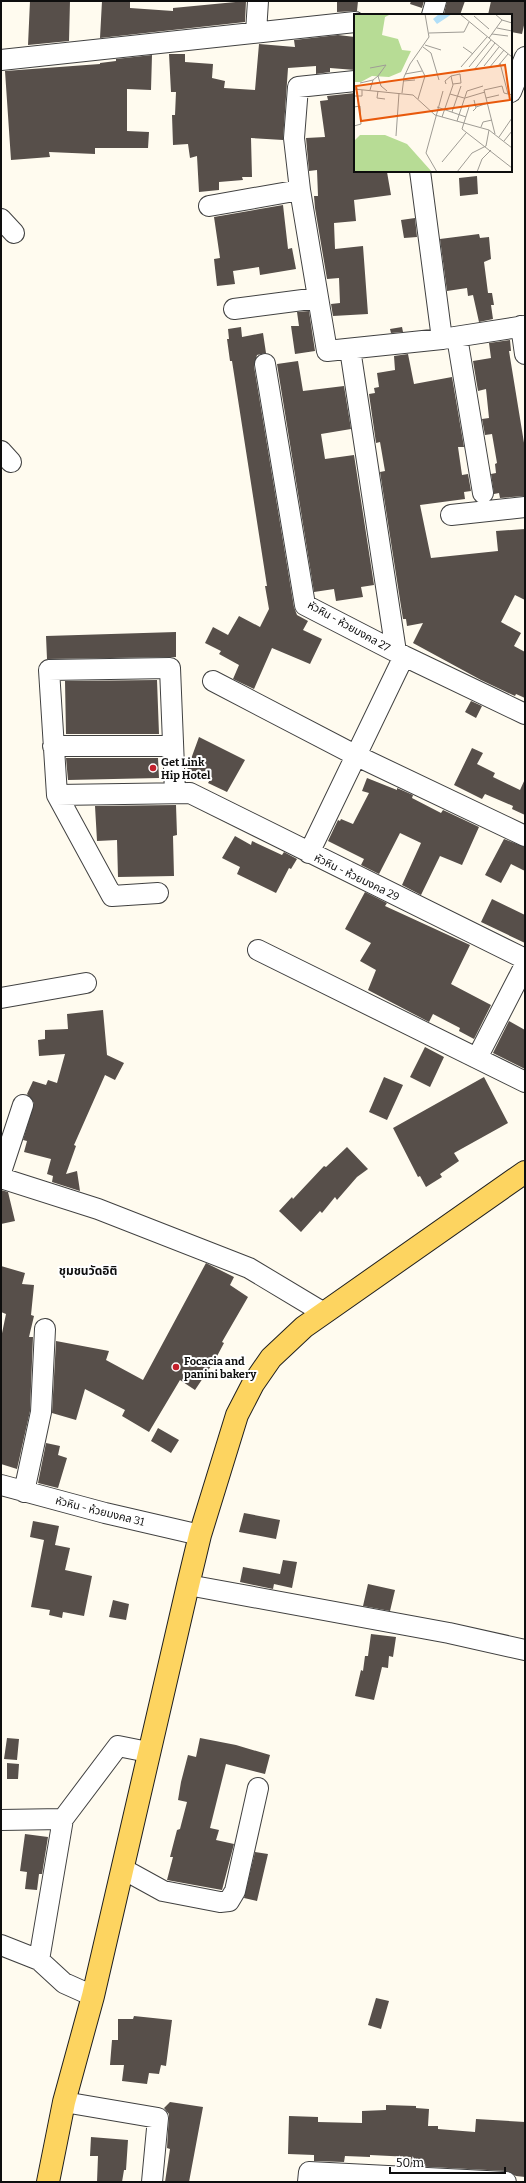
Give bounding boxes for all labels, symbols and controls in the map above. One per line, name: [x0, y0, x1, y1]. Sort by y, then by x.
inset map: [354, 14, 512, 172]
street label: หัวหิน - ห้วยมงคล 27: [305, 598, 393, 655]
place label: Get Link Hip Hotel: [161, 756, 211, 782]
marker: Get Link Hip Hotel: [148, 763, 158, 773]
street label: หัวหิน - ห้วยมงคล 29: [312, 851, 402, 904]
district label: ชุมชนวัดอิติ: [59, 1264, 117, 1278]
place label: Focacia and panini bakery: [184, 1355, 257, 1381]
marker: Focacia and panini bakery: [171, 1362, 181, 1372]
street label: หัวหิน - ห้วยมงคล 31: [54, 1494, 146, 1529]
scale bar: [390, 2149, 505, 2175]
text: 50 m: [396, 2156, 425, 2170]

